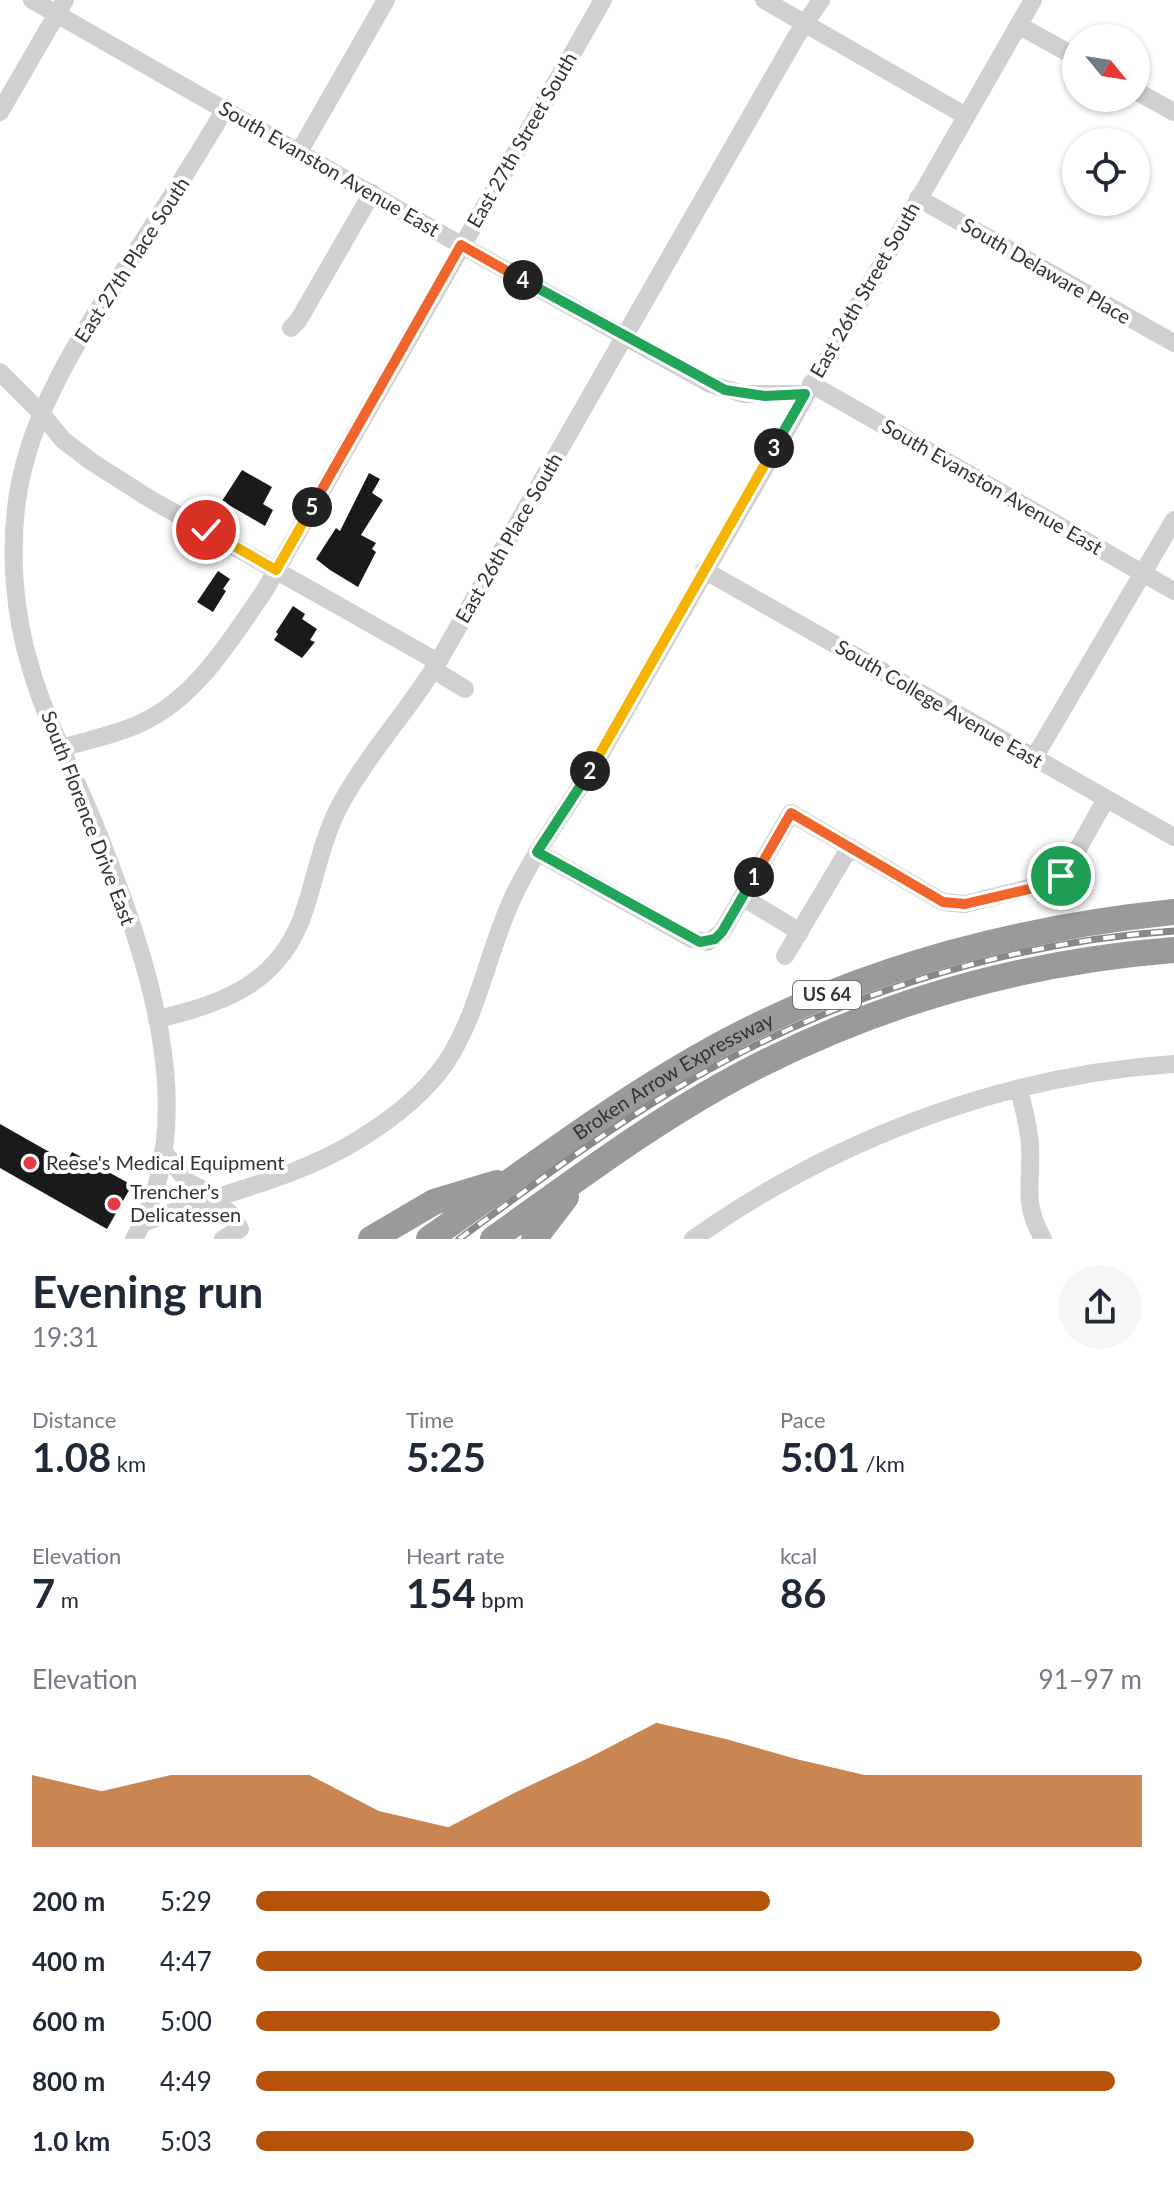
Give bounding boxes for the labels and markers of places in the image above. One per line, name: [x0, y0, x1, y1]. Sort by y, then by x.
pin: 4: [503, 260, 543, 300]
pin: 3: [754, 428, 794, 468]
pin: 5: [292, 487, 332, 527]
pin: [172, 496, 240, 564]
pin: 2: [570, 751, 610, 791]
pin: [1027, 842, 1095, 910]
pin: 1: [734, 857, 774, 897]
place label: Reese's Medical Equipment: [46, 1150, 284, 1174]
marker: Reese's Medical Equipment: [21, 1154, 39, 1172]
place label: Trencher’s Delicatessen: [130, 1179, 241, 1226]
marker: Trencher’s Delicatessen: [105, 1195, 123, 1213]

